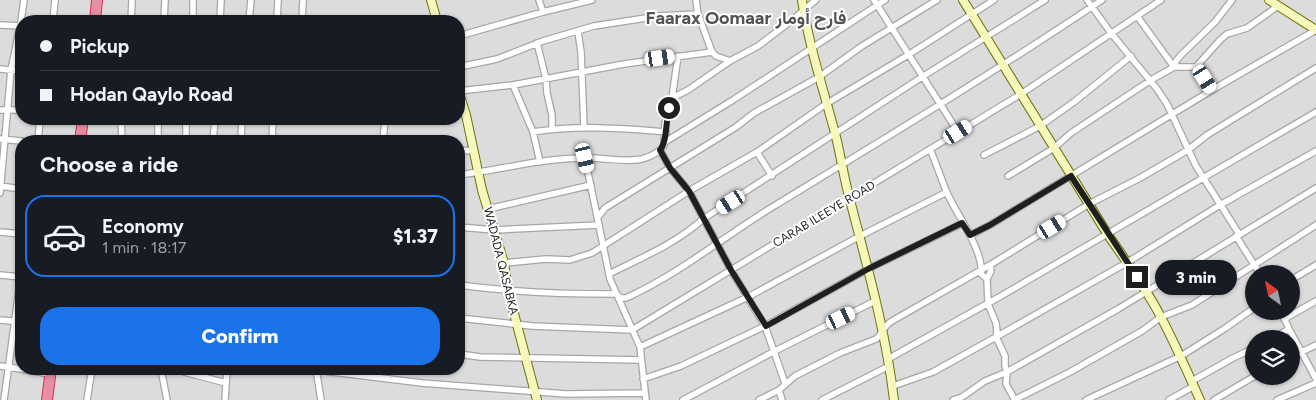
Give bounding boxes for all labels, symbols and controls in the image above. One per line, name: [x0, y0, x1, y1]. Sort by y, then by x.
district label: Faarax Oomaar فارح أومار: [646, 7, 846, 30]
text: Pickup: [70, 35, 129, 58]
car: [644, 48, 675, 68]
car: [1190, 62, 1219, 96]
text: Hodan Qaylo Road: [70, 83, 233, 106]
route start: [658, 97, 680, 119]
car: [941, 118, 974, 146]
car: [574, 142, 595, 174]
text: Choose a ride: [40, 151, 178, 178]
street label: CARAB ILEEYE ROAD: [770, 178, 878, 250]
car: [714, 188, 747, 216]
street label: WADADA QASABKA: [481, 206, 521, 316]
car: [1035, 213, 1068, 241]
icon: car: [42, 214, 87, 259]
text: Economy: [102, 215, 184, 238]
text: $1.37: [393, 225, 438, 248]
text: 1 min · 18:17: [102, 238, 186, 257]
callout: 3 min: [1154, 260, 1237, 294]
north arrow: [1245, 265, 1300, 320]
map controls: [1245, 265, 1300, 385]
route end: [1126, 266, 1148, 288]
text: 3 min: [1176, 268, 1216, 287]
car: [824, 305, 857, 331]
button: Confirm: [40, 307, 440, 365]
button: layers: [1245, 330, 1300, 385]

